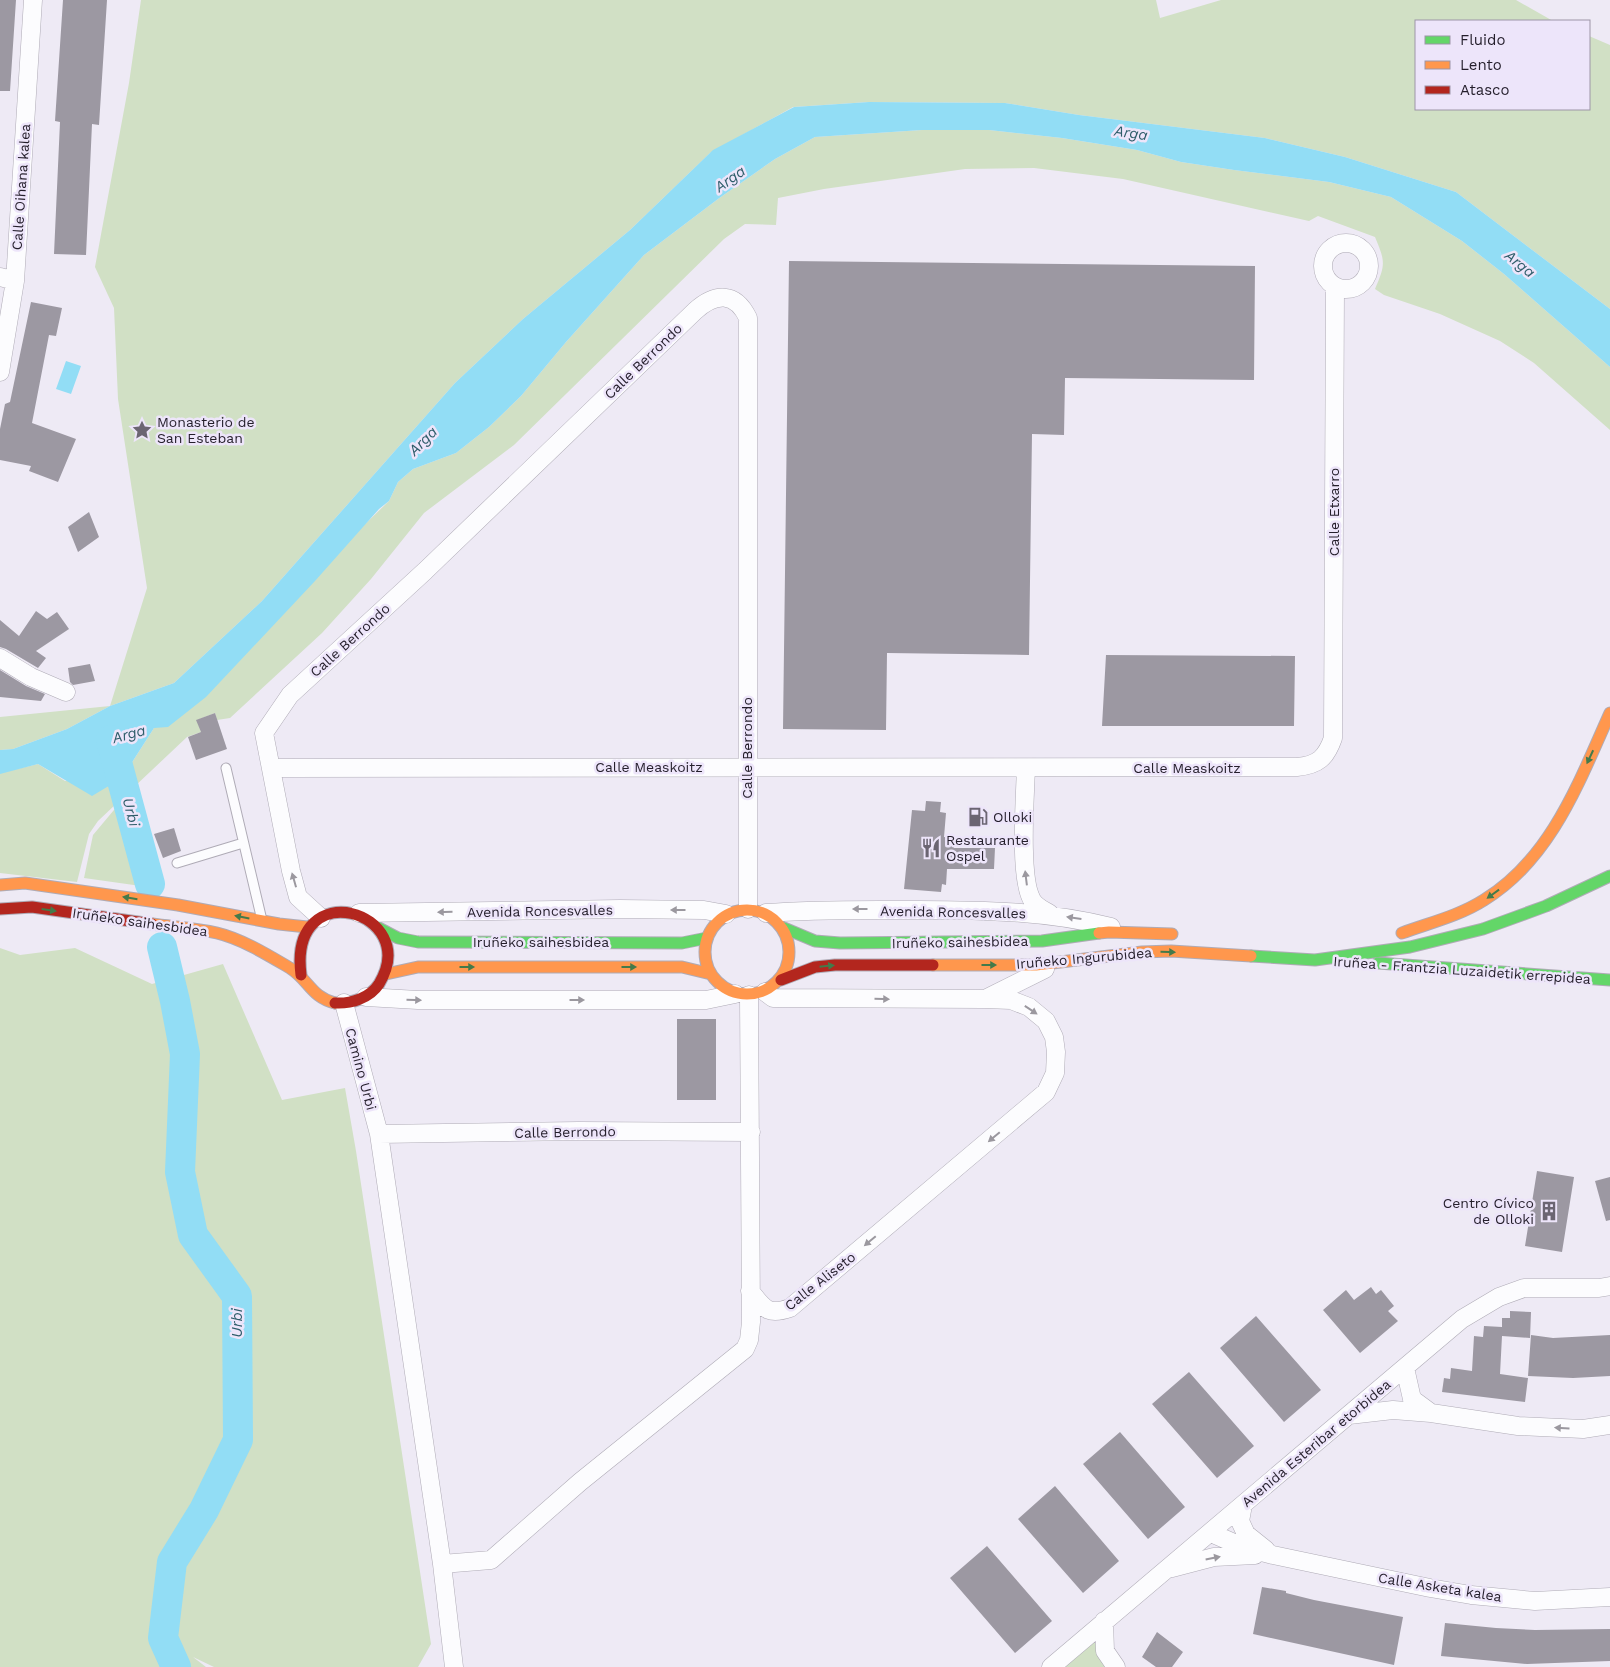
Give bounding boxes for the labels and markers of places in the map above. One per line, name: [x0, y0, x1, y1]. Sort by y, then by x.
place label: Monasterio de San Esteban: [157, 414, 255, 446]
place icon: Monasterio de San Esteban: [131, 419, 153, 441]
fuel station icon: Olloki: [967, 806, 989, 828]
place label: Olloki: [993, 809, 1032, 825]
place label: Restaurante Ospel: [946, 832, 1029, 864]
restaurant icon: Restaurante Ospel: [920, 837, 942, 859]
place label: Centro Cívico de Olloki: [1443, 1195, 1534, 1227]
building icon: Centro Cívico de Olloki: [1538, 1200, 1560, 1222]

